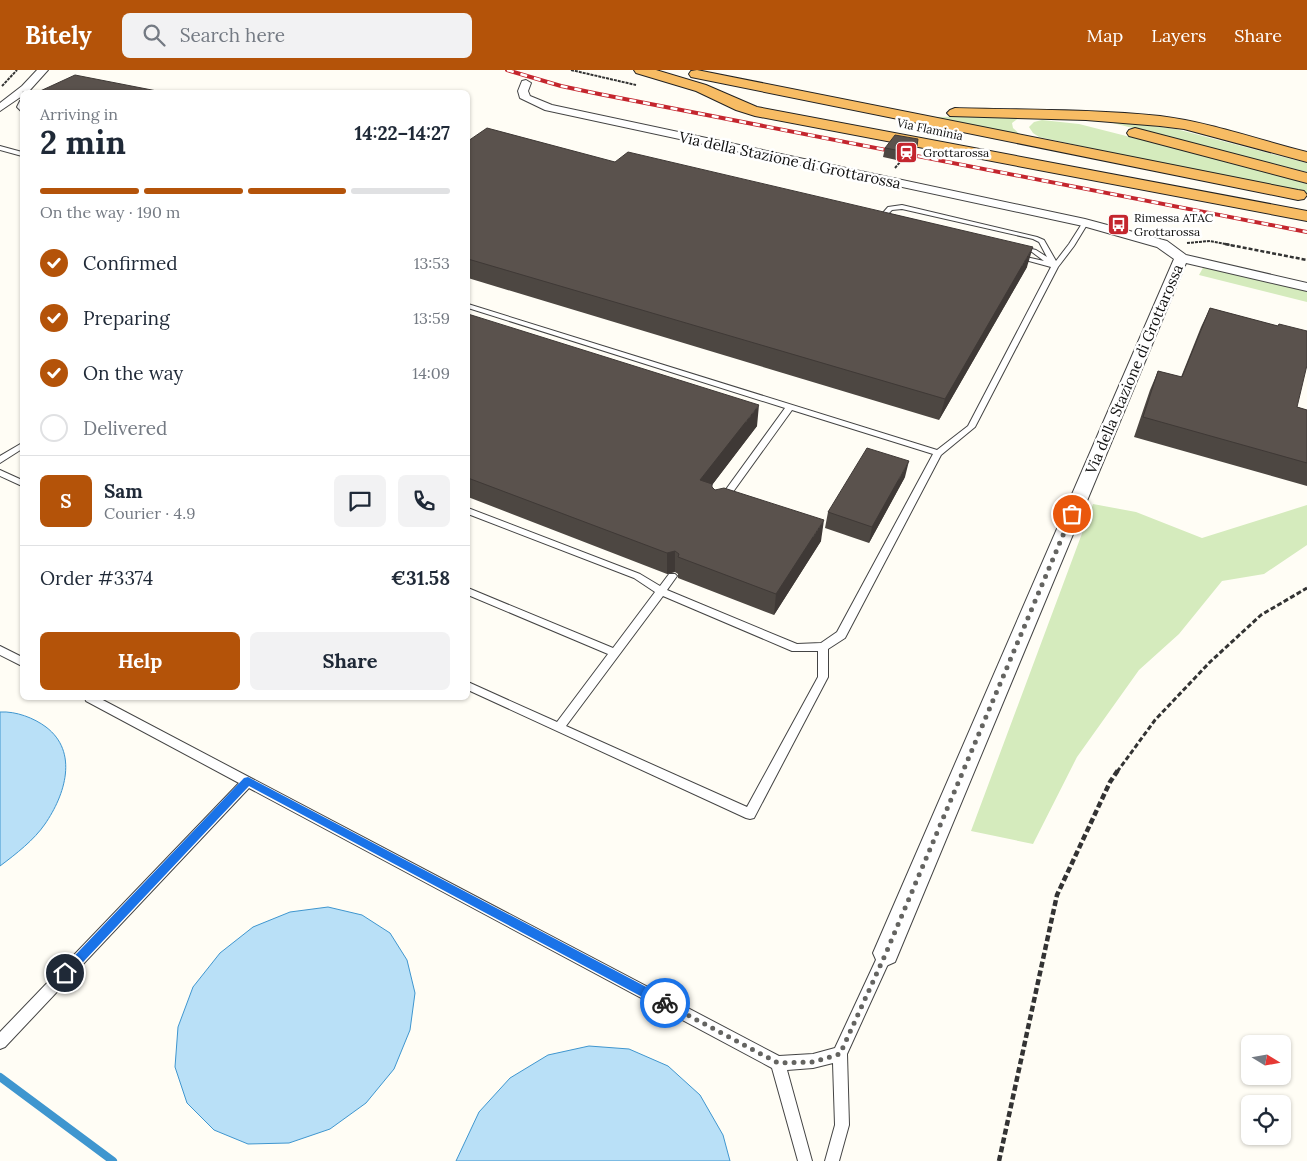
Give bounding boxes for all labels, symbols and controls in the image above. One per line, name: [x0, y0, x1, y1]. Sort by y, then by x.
search box: [122, 13, 472, 58]
text: Bitely: [25, 20, 92, 51]
icon: search: [140, 21, 168, 49]
text: Search here: [180, 23, 285, 47]
text: Map: [1087, 24, 1123, 47]
text: Layers: [1151, 24, 1206, 47]
text: Share: [1234, 24, 1282, 47]
text: Arriving in: [40, 104, 118, 124]
street label: Via Flaminia: [895, 114, 965, 143]
text: 14:22–14:27: [355, 121, 450, 145]
text: 2 min: [40, 122, 126, 163]
street label: Via della Stazione di Grottarossa: [676, 127, 903, 193]
station icon: Grottarossa: [895, 140, 919, 164]
place label: Grottarossa: [923, 145, 989, 160]
text: On the way · 190 m: [40, 202, 180, 222]
place label: Rimessa ATAC Grottarossa: [1134, 210, 1214, 239]
bus stop icon: Rimessa ATAC Grottarossa: [1106, 212, 1130, 236]
icon: check: [40, 249, 68, 277]
text: Confirmed: [83, 251, 178, 275]
text: 13:53: [414, 253, 450, 273]
street label: Via della Stazione di Grottarossa: [1081, 261, 1187, 478]
icon: check: [40, 304, 68, 332]
text: Preparing: [83, 306, 170, 330]
text: 13:59: [413, 308, 450, 328]
icon: check: [40, 359, 68, 387]
text: On the way: [83, 361, 183, 385]
text: 14:09: [412, 363, 450, 383]
text: Delivered: [83, 416, 167, 440]
button: chat: [334, 475, 386, 527]
button: phone: [398, 475, 450, 527]
text: Sam: [104, 479, 143, 503]
text: S: [60, 489, 72, 513]
pin: [1051, 493, 1093, 535]
icon: bag: [1058, 500, 1086, 528]
text: Courier · 4.9: [104, 503, 195, 523]
text: Order #3374: [40, 566, 153, 590]
text: €31.58: [391, 566, 450, 590]
button: Help: [40, 632, 240, 690]
button: Share: [250, 632, 450, 690]
pin: [44, 952, 86, 994]
icon: home: [51, 959, 79, 987]
courier: [640, 978, 690, 1028]
icon: bike: [651, 989, 679, 1017]
north arrow: [1241, 1035, 1291, 1085]
map controls: [1241, 1035, 1291, 1145]
button: locate: [1241, 1095, 1291, 1145]

